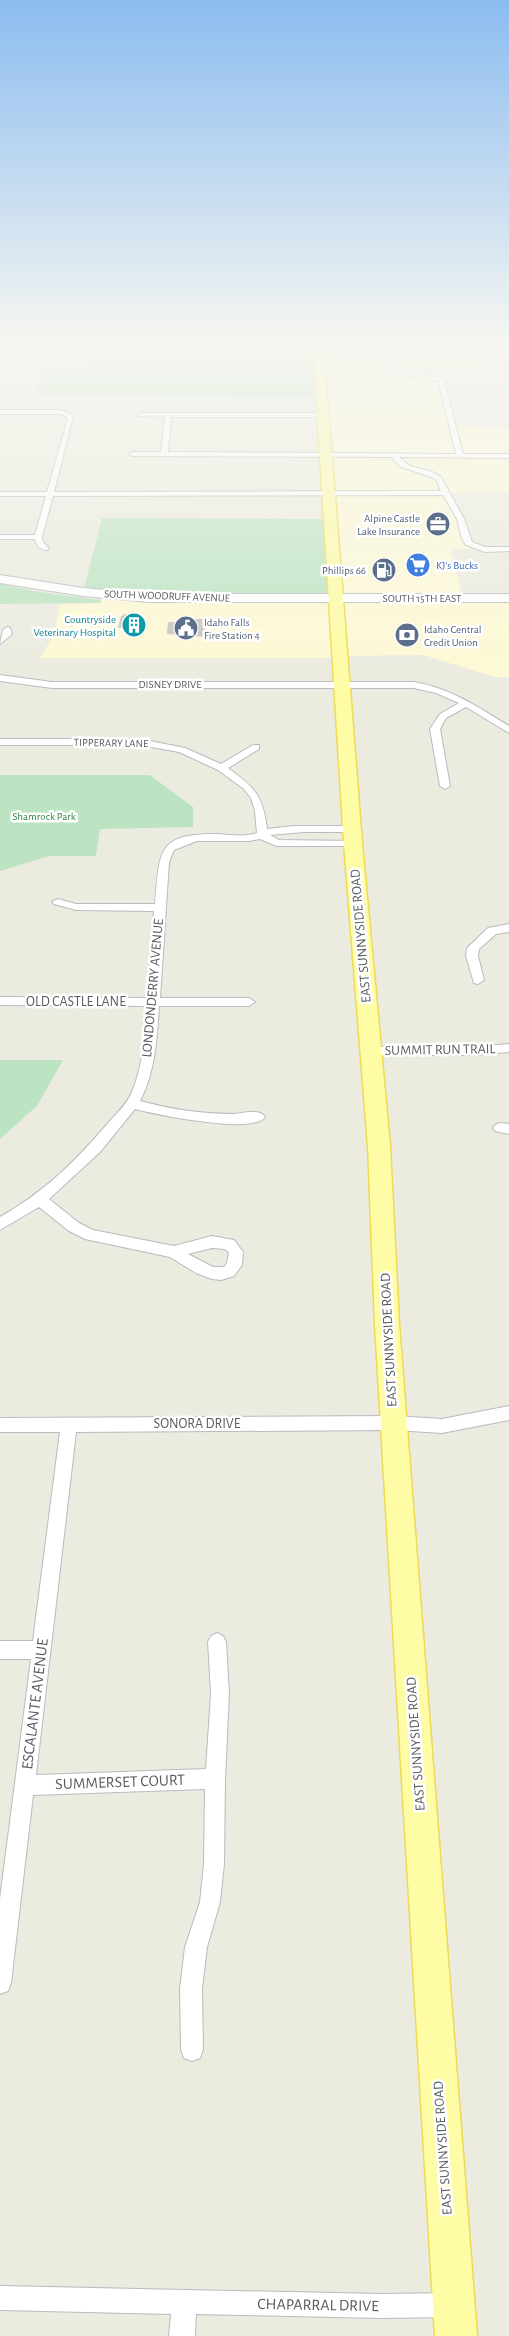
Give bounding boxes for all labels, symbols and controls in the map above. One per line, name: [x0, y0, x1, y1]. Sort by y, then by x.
office icon: Alpine Castle Lake Insurance: [425, 511, 451, 537]
place label: Alpine Castle Lake Insurance: [357, 513, 420, 537]
supermarket icon: KJ's Bucks: [405, 552, 431, 578]
fuel station icon: Phillips 66: [371, 557, 397, 583]
place label: KJ's Bucks: [436, 560, 478, 571]
place label: Phillips 66: [322, 565, 366, 576]
street label: SOUTH WOODRUFF AVENUE: [104, 588, 231, 604]
street label: SOUTH 15TH EAST: [383, 593, 462, 604]
building icon: Countryside Veterinary Hospital: [121, 612, 147, 638]
place label: Countryside Veterinary Hospital: [33, 614, 116, 638]
public building icon: Idaho Falls Fire Station 4: [173, 615, 199, 641]
place label: Idaho Falls Fire Station 4: [204, 617, 260, 641]
bank icon: Idaho Central Credit Union: [394, 622, 420, 648]
place label: Idaho Central Credit Union: [424, 624, 481, 648]
street label: DISNEY DRIVE: [138, 679, 202, 690]
street label: TIPPERARY LANE: [74, 737, 149, 749]
park label: Shamrock Park: [12, 811, 76, 822]
street label: EAST SUNNYSIDE ROAD: [348, 869, 374, 1003]
street label: LONDONDERRY AVENUE: [140, 918, 166, 1058]
street label: OLD CASTLE LANE: [26, 995, 126, 1009]
street label: SUMMIT RUN TRAIL: [385, 1042, 496, 1058]
street label: EAST SUNNYSIDE ROAD: [378, 1273, 400, 1407]
street label: SONORA DRIVE: [154, 1417, 241, 1431]
street label: ESCALANTE AVENUE: [19, 1637, 51, 1770]
street label: EAST SUNNYSIDE ROAD: [404, 1677, 428, 1811]
street label: SUMMERSET COURT: [55, 1772, 185, 1792]
street label: EAST SUNNYSIDE ROAD: [431, 2081, 455, 2215]
street label: CHAPARRAL DRIVE: [257, 2296, 379, 2314]

